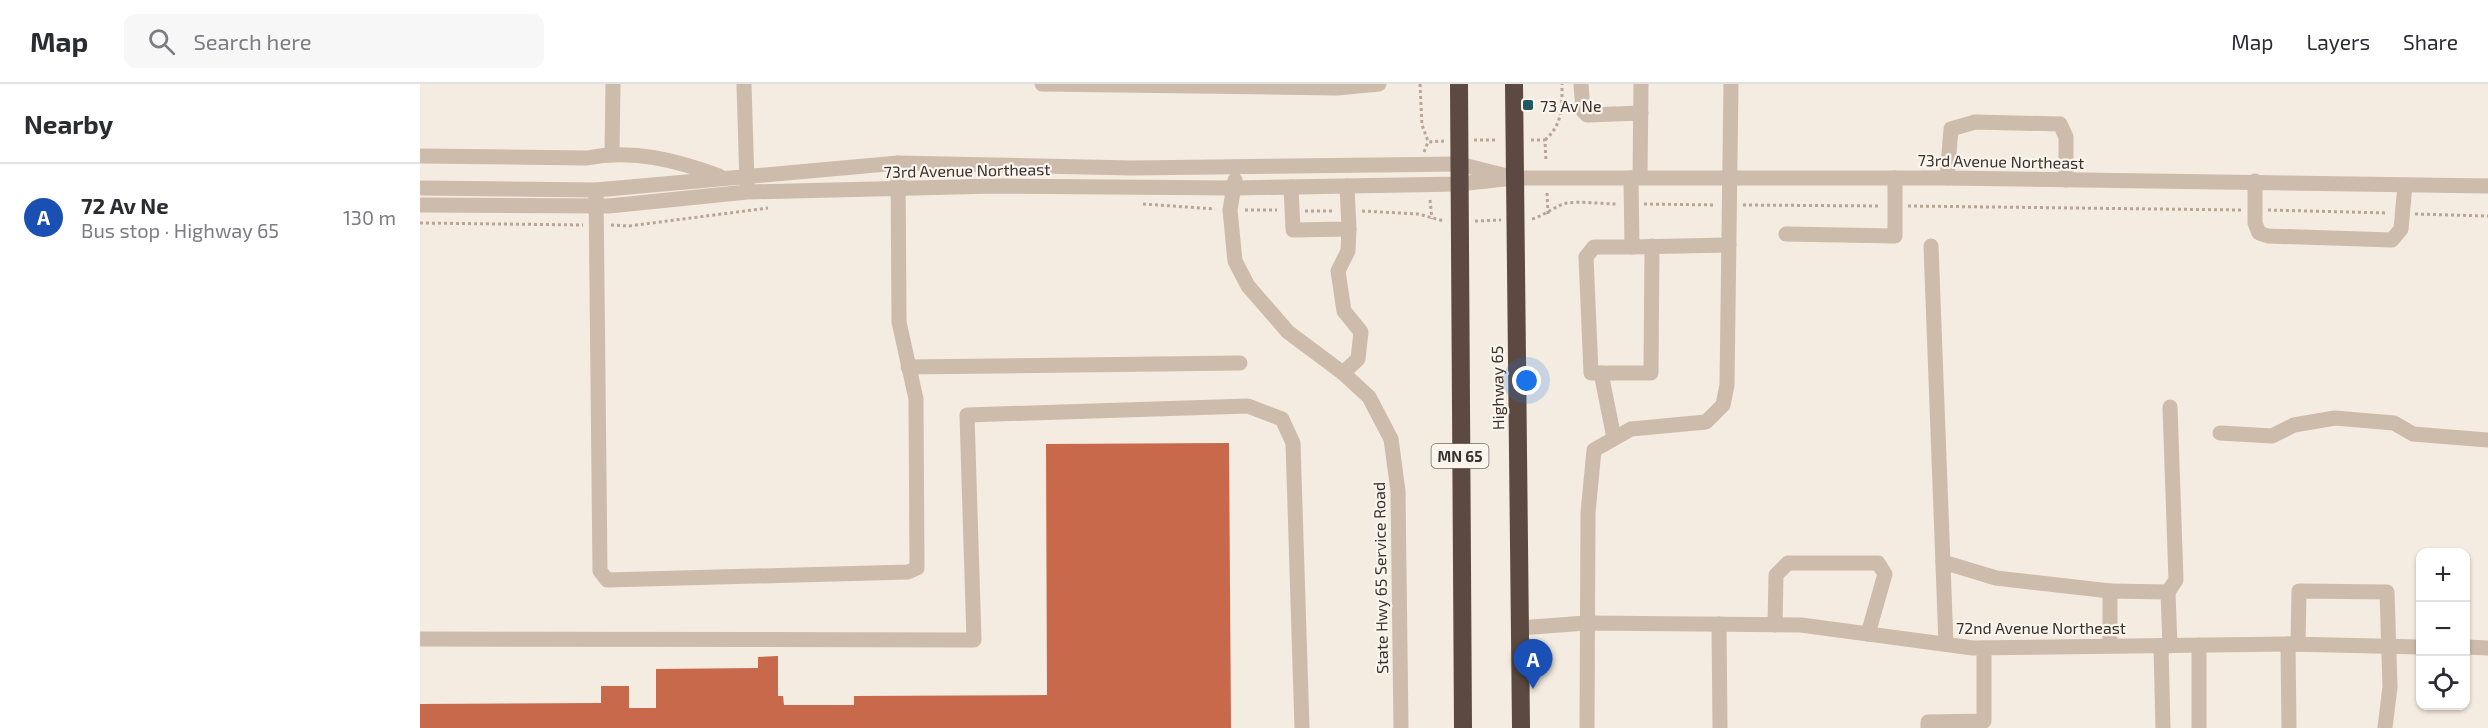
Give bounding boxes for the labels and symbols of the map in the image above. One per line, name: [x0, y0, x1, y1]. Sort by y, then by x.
place label: 73 Av Ne: [1540, 96, 1601, 115]
marker: 73 Av Ne: [1521, 98, 1535, 112]
street label: 73rd Avenue Northeast: [1918, 150, 2084, 172]
street label: 73rd Avenue Northeast: [884, 159, 1050, 181]
street label: Highway 65: [1487, 346, 1507, 430]
your location: [1512, 366, 1541, 395]
road number: MN 65: [1432, 444, 1488, 468]
street label: State Hwy 65 Service Road: [1369, 482, 1391, 674]
street label: 72nd Avenue Northeast: [1956, 618, 2126, 637]
pin: A: [1514, 640, 1552, 689]

